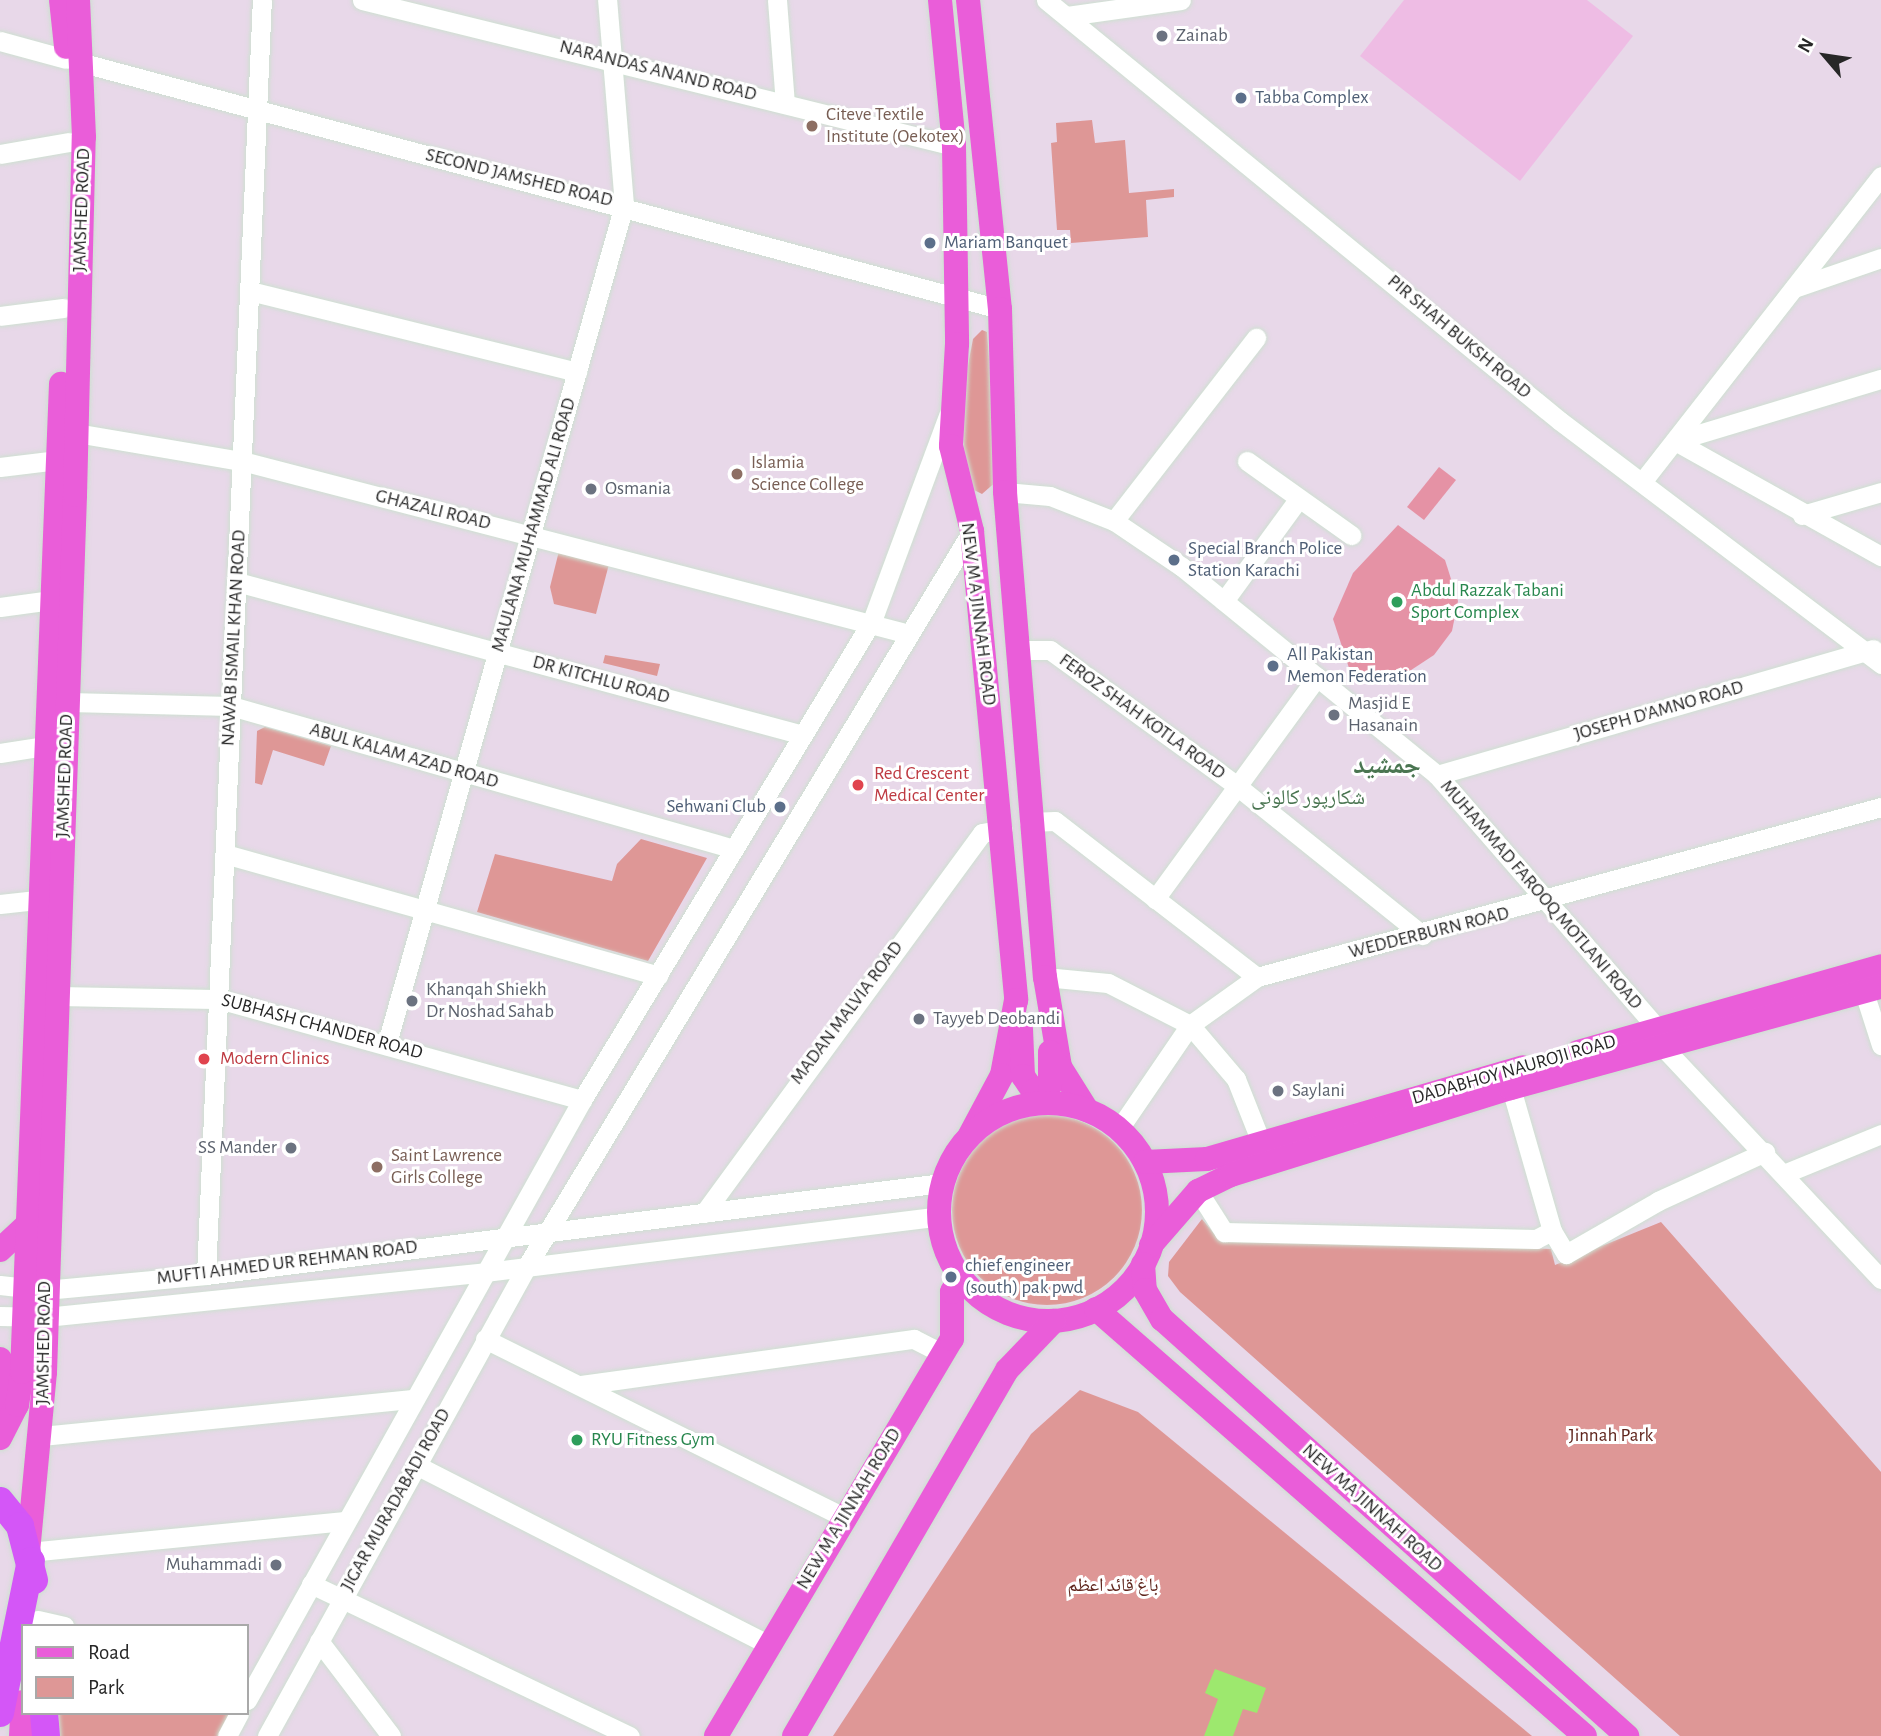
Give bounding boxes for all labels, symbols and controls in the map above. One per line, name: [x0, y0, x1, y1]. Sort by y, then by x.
north arrow: [1790, 21, 1860, 91]
place label: Zainab: [1176, 25, 1228, 47]
marker: Zainab: [1154, 28, 1170, 44]
street label: NARANDAS ANAND ROAD: [557, 35, 759, 107]
text: N: [1795, 35, 1818, 56]
place label: Tabba Complex: [1255, 87, 1369, 109]
marker: Tabba Complex: [1233, 90, 1249, 106]
place label: Citeve Textile Institute (Oekotex): [826, 104, 964, 148]
marker: Citeve Textile Institute (Oekotex): [804, 118, 820, 134]
street label: SECOND JAMSHED ROAD: [423, 144, 615, 212]
street label: JAMSHED ROAD: [68, 148, 96, 272]
place label: Mariam Banquet: [944, 232, 1068, 254]
marker: Mariam Banquet: [922, 235, 938, 251]
street label: PIR SHAH BUKSH ROAD: [1382, 270, 1536, 404]
street label: MAULANA MUHAMMAD ALI ROAD: [487, 395, 581, 655]
place label: Islamia Science College: [751, 452, 864, 496]
marker: Islamia Science College: [729, 466, 745, 482]
place label: Osmania: [605, 478, 671, 500]
marker: Osmania: [583, 481, 599, 497]
street label: GHAZALI ROAD: [373, 485, 493, 535]
street label: NEW M A JINNAH ROAD: [955, 521, 1001, 707]
street label: NAWAB ISMAIL KHAN ROAD: [217, 529, 251, 747]
place label: Special Branch Police Station Karachi: [1188, 538, 1342, 582]
marker: Special Branch Police Station Karachi: [1166, 552, 1182, 568]
place label: Abdul Razzak Tabani Sport Complex: [1411, 580, 1564, 624]
marker: Abdul Razzak Tabani Sport Complex: [1389, 594, 1405, 610]
place label: All Pakistan Memon Federation: [1287, 644, 1427, 688]
street label: FEROZ SHAH KOTLA ROAD: [1054, 649, 1230, 785]
street label: DR KITCHLU ROAD: [530, 651, 672, 709]
marker: All Pakistan Memon Federation: [1265, 658, 1281, 674]
street label: JOSEPH D'AMNO ROAD: [1572, 676, 1746, 746]
place label: Masjid E Hasanain: [1348, 693, 1418, 737]
marker: Masjid E Hasanain: [1326, 707, 1342, 723]
street label: JAMSHED ROAD: [51, 714, 79, 838]
street label: ABUL KALAM AZAD ROAD: [307, 718, 501, 794]
district label: جمشید: [1353, 750, 1421, 782]
place label: Red Crescent Medical Center: [874, 763, 984, 807]
marker: Red Crescent Medical Center: [848, 775, 868, 795]
street label: MUHAMMAD FAROOQ MOTLANI ROAD: [1435, 776, 1647, 1014]
district label: شکارپور کالونی: [1251, 785, 1365, 811]
place label: Sehwani Club: [666, 796, 766, 818]
marker: Sehwani Club: [772, 799, 788, 815]
street label: WEDDERBURN ROAD: [1346, 902, 1512, 964]
street label: MADAN MALVIA ROAD: [786, 937, 908, 1089]
place label: Khanqah Shiekh Dr Noshad Sahab: [426, 979, 554, 1023]
street label: SUBHASH CHANDER ROAD: [219, 989, 425, 1065]
marker: Khanqah Shiekh Dr Noshad Sahab: [404, 993, 420, 1009]
place label: Tayyeb Deobandi: [933, 1008, 1060, 1030]
marker: Tayyeb Deobandi: [911, 1011, 927, 1027]
street label: DADABHOY NAUROJI ROAD: [1409, 1030, 1619, 1110]
place label: Modern Clinics: [220, 1048, 330, 1070]
marker: Modern Clinics: [194, 1049, 214, 1069]
place label: Saylani: [1292, 1080, 1345, 1102]
marker: Saylani: [1270, 1083, 1286, 1099]
place label: SS Mander: [198, 1137, 277, 1159]
marker: SS Mander: [283, 1140, 299, 1156]
place label: Saint Lawrence Girls College: [391, 1145, 502, 1189]
marker: Saint Lawrence Girls College: [369, 1159, 385, 1175]
street label: MUFTI AHMED UR REHMAN ROAD: [155, 1236, 419, 1290]
place label: chief engineer (south) pak pwd: [965, 1255, 1083, 1299]
marker: chief engineer (south) pak pwd: [943, 1269, 959, 1285]
street label: JAMSHED ROAD: [32, 1281, 56, 1405]
street label: JIGAR MURADABADI ROAD: [336, 1405, 456, 1595]
street label: NEW M A JINNAH ROAD: [792, 1424, 906, 1594]
park label: Jinnah Park: [1569, 1425, 1653, 1447]
place label: RYU Fitness Gym: [591, 1429, 715, 1451]
marker: RYU Fitness Gym: [569, 1432, 585, 1448]
street label: NEW MA JINNAH ROAD: [1297, 1439, 1447, 1577]
place label: Muhammadi: [166, 1554, 262, 1576]
marker: Muhammadi: [268, 1557, 284, 1573]
park label: باغ قائد اعظم: [1068, 1575, 1158, 1597]
legend: [21, 1624, 248, 1715]
text: Road: [88, 1642, 130, 1663]
text: Park: [88, 1677, 124, 1698]

